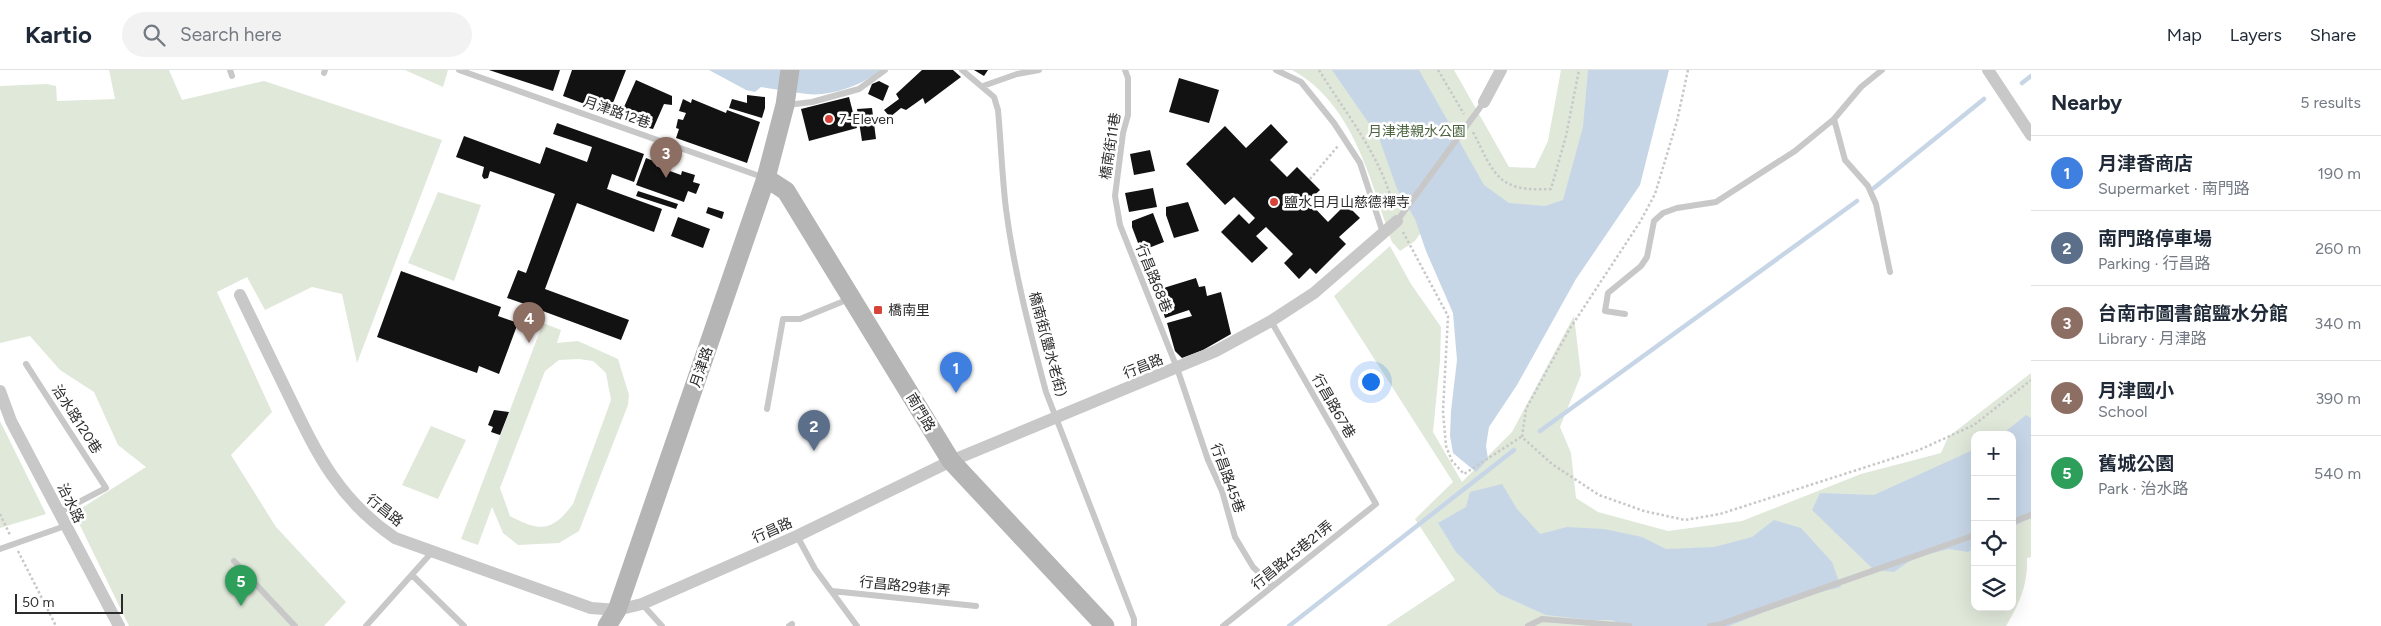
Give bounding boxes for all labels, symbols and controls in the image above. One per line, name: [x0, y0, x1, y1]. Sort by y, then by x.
search box: [122, 12, 472, 57]
text: Kartio: [25, 20, 92, 49]
icon: search: [140, 21, 168, 49]
text: Search here: [180, 23, 282, 46]
text: Map: [2167, 24, 2202, 46]
text: Layers: [2230, 24, 2282, 46]
text: Share: [2310, 24, 2356, 46]
text: Nearby: [2051, 90, 2122, 115]
street label: 月津路12巷: [581, 93, 653, 132]
text: 5 results: [2300, 93, 2361, 112]
place label: 7-Eleven: [839, 111, 894, 128]
street label: 橋南街11巷: [1097, 111, 1124, 181]
marker: 7-Eleven: [823, 113, 835, 125]
park label: 月津港親水公園: [1368, 123, 1466, 140]
pin: 3: [650, 137, 682, 178]
text: 月津香商店: [2098, 152, 2193, 175]
text: 1: [2064, 164, 2070, 183]
text: 190 m: [2318, 164, 2361, 183]
text: Supermarket · 南門路: [2098, 179, 2250, 198]
place label: 鹽水日月山慈德禪寺: [1284, 194, 1410, 211]
marker: 鹽水日月山慈德禪寺: [1268, 196, 1280, 208]
text: 南門路停車場: [2098, 227, 2212, 250]
text: 2: [2062, 239, 2072, 258]
text: 260 m: [2315, 239, 2361, 258]
street label: 行昌路68巷: [1132, 241, 1175, 315]
text: Parking · 行昌路: [2098, 254, 2210, 273]
street label: 橋南街(鹽水老街): [1025, 290, 1070, 398]
pin: 4: [513, 302, 545, 343]
place label: 橋南里: [888, 302, 930, 319]
text: 台南市圖書館鹽水分館: [2098, 302, 2288, 325]
marker: 橋南里: [872, 304, 884, 316]
text: 3: [2063, 314, 2071, 333]
text: 340 m: [2315, 314, 2361, 333]
text: Library · 月津路: [2098, 329, 2207, 348]
street label: 月津路: [687, 345, 716, 390]
street label: 行昌路: [1121, 351, 1166, 382]
pin: 1: [940, 352, 972, 393]
your location: [1358, 369, 1384, 395]
street label: 行昌路67巷: [1308, 371, 1359, 441]
text: 月津國小: [2098, 379, 2174, 402]
street label: 治水路120巷: [48, 382, 105, 457]
text: 4: [2062, 389, 2072, 408]
text: 390 m: [2315, 389, 2361, 408]
street label: 南門路: [902, 390, 939, 435]
text: School: [2098, 402, 2148, 421]
pin: 2: [798, 410, 830, 451]
map controls: [1971, 431, 2016, 611]
button: +: [1971, 431, 2016, 476]
street label: 行昌路45巷: [1207, 441, 1248, 515]
text: 舊城公園: [2098, 452, 2174, 475]
text: 5: [2062, 464, 2072, 483]
text: 540 m: [2314, 464, 2361, 483]
button: −: [1971, 476, 2016, 521]
text: Park · 治水路: [2098, 479, 2188, 498]
street label: 治水路: [54, 481, 87, 526]
street label: 行昌路: [363, 491, 406, 530]
street label: 行昌路: [750, 514, 795, 547]
street label: 行昌路45巷21弄: [1248, 517, 1337, 594]
button: locate: [1971, 521, 2016, 566]
pin: 5: [225, 565, 257, 606]
button: layers: [1971, 566, 2016, 611]
street label: 行昌路29巷1弄: [859, 573, 951, 600]
scale bar: [15, 591, 122, 614]
text: 50 m: [22, 594, 54, 611]

